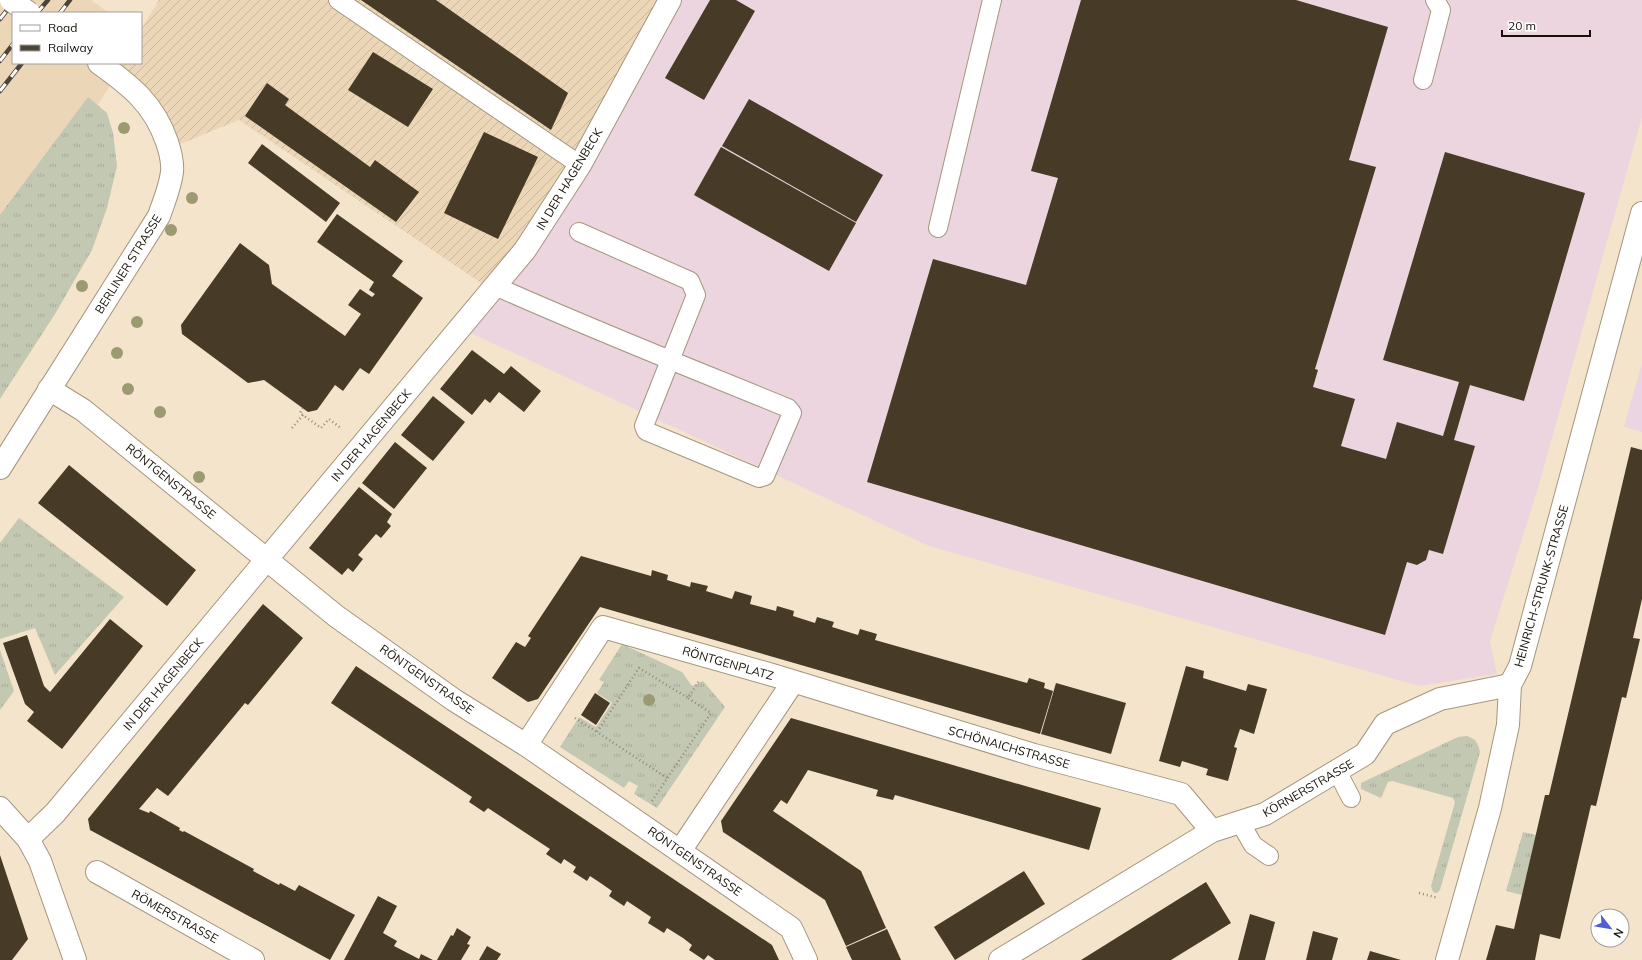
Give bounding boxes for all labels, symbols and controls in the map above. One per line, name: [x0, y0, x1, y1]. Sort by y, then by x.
legend: [12, 12, 142, 64]
scale bar: [1502, 12, 1590, 38]
text: 20 m: [1508, 18, 1536, 33]
text: Road: [48, 20, 77, 35]
text: Railway: [48, 40, 94, 55]
street label: IN DER HAGENBECK: [533, 125, 606, 233]
street label: BERLINER STRASSE: [91, 212, 165, 316]
street label: IN DER HAGENBECK: [328, 385, 414, 484]
street label: RÖNTGENSTRASSE: [123, 440, 219, 522]
street label: HEINRICH-STRUNK-STRASSE: [1511, 503, 1571, 669]
street label: IN DER HAGENBECK: [120, 634, 206, 733]
street label: RÖNTGENSTRASSE: [377, 641, 477, 717]
street label: RÖNTGENPLATZ: [681, 643, 775, 683]
street label: SCHÖNAICHSTRASSE: [946, 722, 1072, 772]
street label: KÖRNERSTRASSE: [1260, 756, 1356, 820]
street label: RÖNTGENSTRASSE: [645, 823, 745, 899]
street label: RÖMERSTRASSE: [129, 886, 221, 946]
north arrow: [1590, 908, 1630, 948]
text: N: [1610, 926, 1627, 940]

